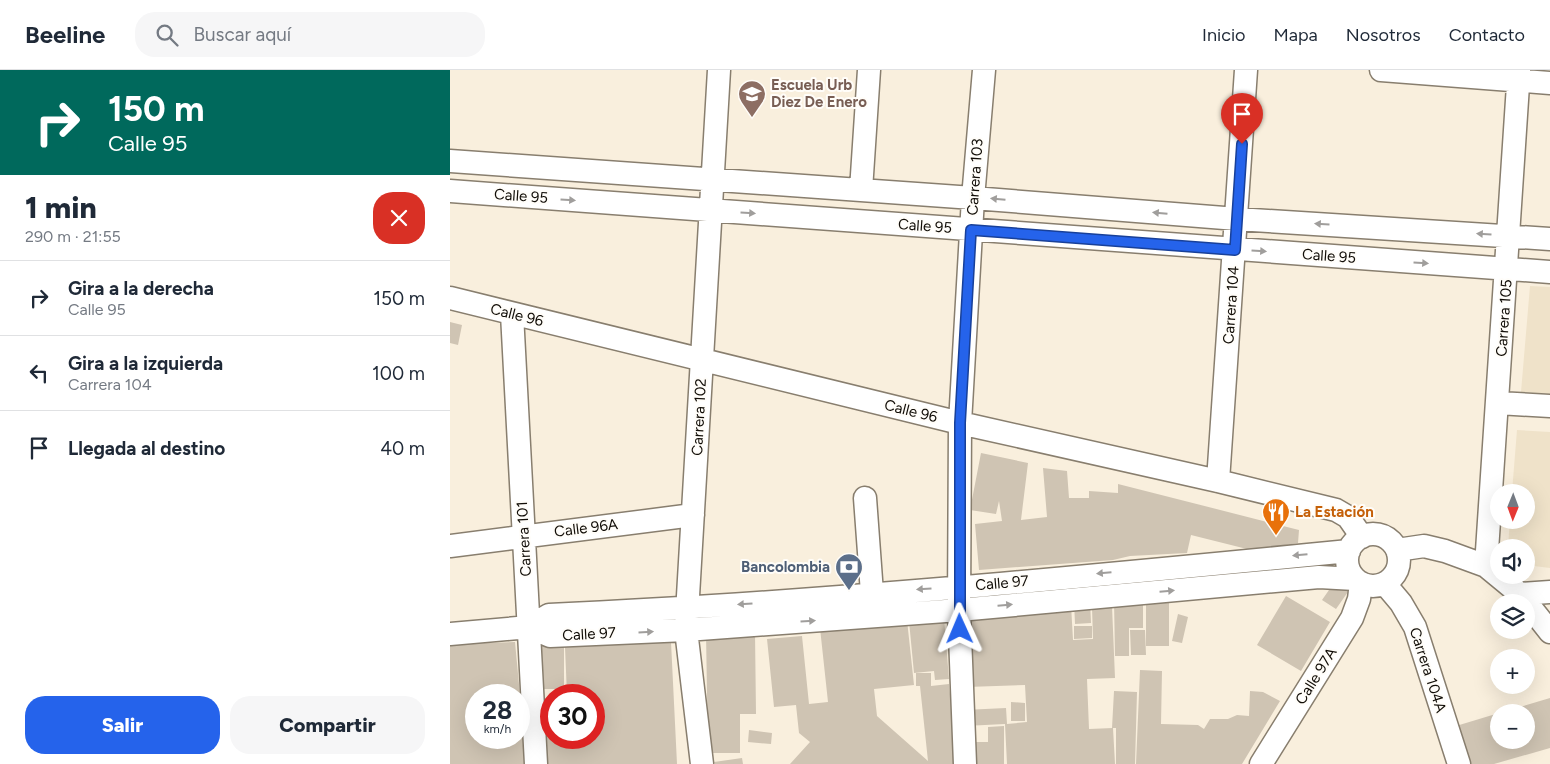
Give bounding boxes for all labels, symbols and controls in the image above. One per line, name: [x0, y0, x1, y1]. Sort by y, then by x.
search box: [135, 12, 485, 57]
text: Beeline: [25, 20, 105, 49]
icon: search: [153, 21, 181, 49]
text: Buscar aquí: [193, 23, 291, 46]
text: Inicio: [1202, 24, 1246, 46]
text: Mapa: [1274, 24, 1318, 46]
text: Nosotros: [1346, 24, 1421, 46]
text: Contacto: [1449, 24, 1525, 46]
place label: Escuela Urb Diez De Enero: [771, 76, 867, 111]
school or university icon: Escuela Urb Diez De Enero: [737, 79, 767, 118]
text: 150 m: [108, 88, 205, 130]
icon: right: [25, 90, 90, 155]
pin: [1221, 93, 1263, 144]
icon: arrive: [1228, 100, 1256, 128]
text: Calle 95: [108, 130, 187, 157]
street label: Carrera 103: [963, 138, 987, 216]
street label: Calle 95: [493, 185, 549, 207]
text: 1 min: [25, 189, 97, 226]
button: close: [373, 192, 425, 244]
one-way arrow: [989, 195, 1005, 203]
one-way arrow: [561, 196, 577, 204]
one-way arrow: [1151, 208, 1167, 216]
one-way arrow: [740, 210, 756, 218]
street label: Calle 95: [897, 215, 953, 237]
one-way arrow: [1313, 220, 1329, 228]
text: 290 m · 21:55: [25, 227, 121, 246]
one-way arrow: [1476, 230, 1492, 238]
street label: Calle 95: [1301, 245, 1357, 267]
one-way arrow: [1251, 248, 1267, 256]
one-way arrow: [1413, 259, 1429, 267]
street label: Carrera 104: [1219, 265, 1243, 345]
text: Gira a la derecha: [68, 277, 214, 300]
street label: Carrera 105: [1492, 279, 1516, 357]
icon: right: [25, 284, 53, 312]
text: 150 m: [373, 287, 425, 310]
text: Calle 95: [68, 300, 126, 319]
street label: Calle 96: [489, 300, 546, 330]
text: Gira a la izquierda: [68, 352, 223, 375]
icon: left: [25, 359, 53, 387]
text: 100 m: [372, 362, 425, 385]
text: Carrera 104: [68, 375, 152, 394]
street label: Carrera 102: [688, 378, 710, 456]
street label: Calle 96: [883, 396, 940, 426]
icon: arrive: [25, 434, 53, 462]
text: Llegada al destino: [68, 437, 225, 460]
text: 40 m: [380, 437, 425, 460]
north arrow: [1490, 484, 1535, 529]
map controls: [1490, 484, 1535, 749]
restaurant icon: La Estación: [1261, 497, 1291, 536]
street label: Carrera 101: [513, 501, 535, 577]
place label: La Estación: [1295, 503, 1374, 521]
street label: Calle 96A: [553, 515, 619, 541]
button: sound: [1490, 539, 1535, 584]
bank icon: Bancolombia: [834, 552, 864, 591]
one-way arrow: [1292, 552, 1308, 560]
place label: Bancolombia: [741, 558, 830, 576]
one-way arrow: [1095, 570, 1111, 578]
street label: Calle 97: [975, 572, 1029, 594]
one-way arrow: [916, 586, 932, 594]
one-way arrow: [1159, 587, 1175, 595]
button: layers: [1490, 594, 1535, 639]
one-way arrow: [737, 601, 753, 609]
one-way arrow: [997, 601, 1013, 609]
position arrow: [933, 602, 985, 654]
one-way arrow: [800, 616, 816, 624]
street label: Calle 97: [562, 624, 616, 644]
street label: Carrera 104A: [1406, 625, 1450, 715]
one-way arrow: [638, 627, 654, 635]
street label: Calle 97A: [1291, 644, 1341, 708]
button: +: [1490, 649, 1535, 694]
speed limit sign: 30: [540, 684, 605, 749]
text: 28: [483, 695, 512, 725]
button: Salir: [25, 696, 220, 754]
button: Compartir: [230, 696, 425, 754]
button: −: [1490, 704, 1535, 749]
text: km/h: [484, 722, 511, 736]

